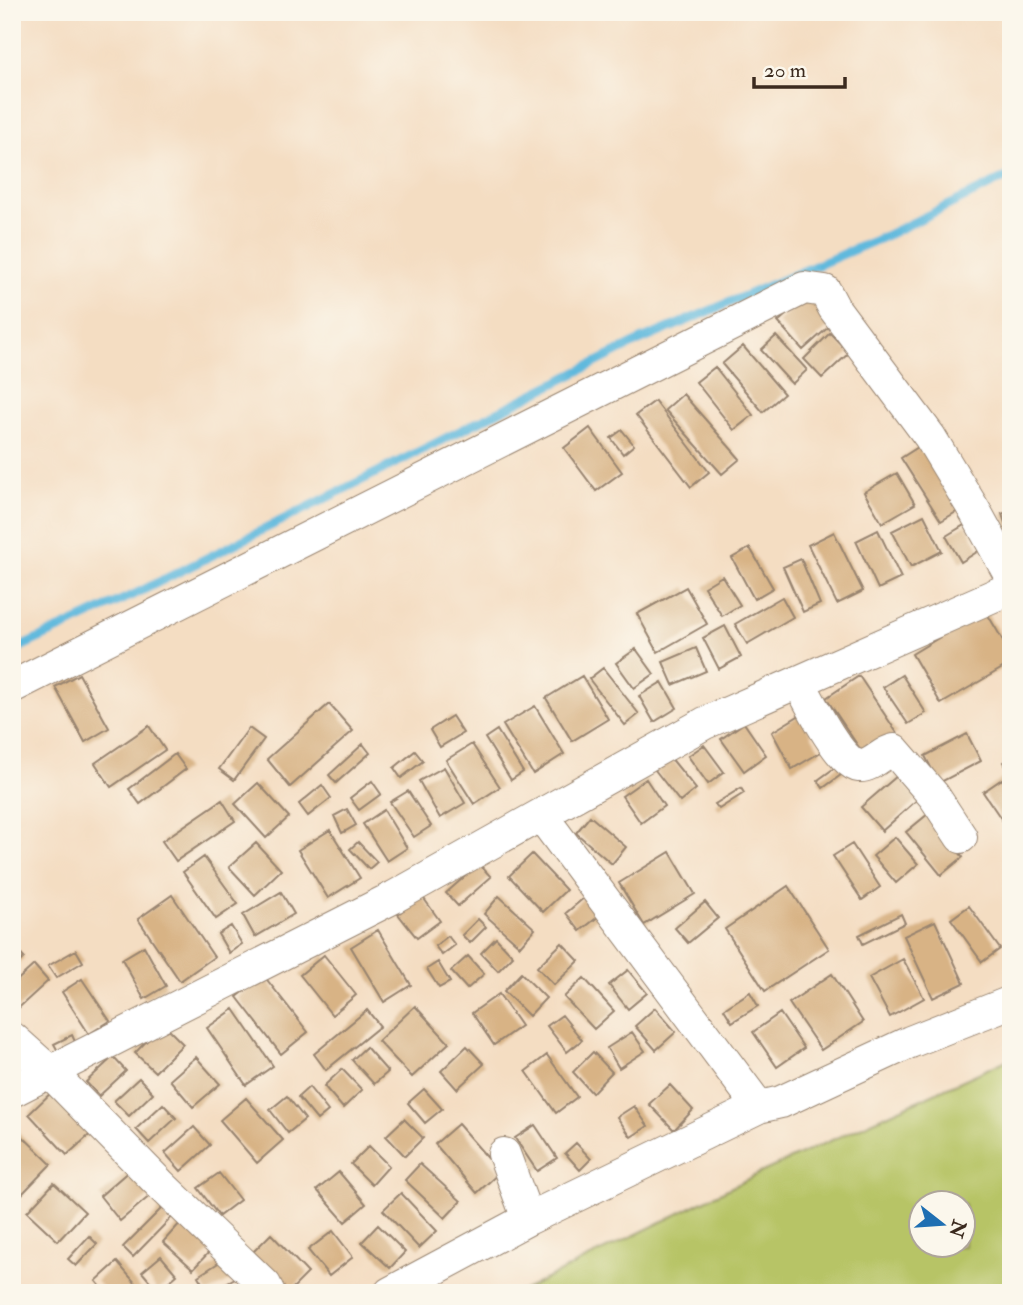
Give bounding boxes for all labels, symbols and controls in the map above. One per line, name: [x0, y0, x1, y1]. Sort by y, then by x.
scale bar: [754, 46, 844, 90]
text: 20 m: [764, 57, 806, 84]
north arrow: [908, 1190, 978, 1260]
text: N: [943, 1216, 972, 1241]

